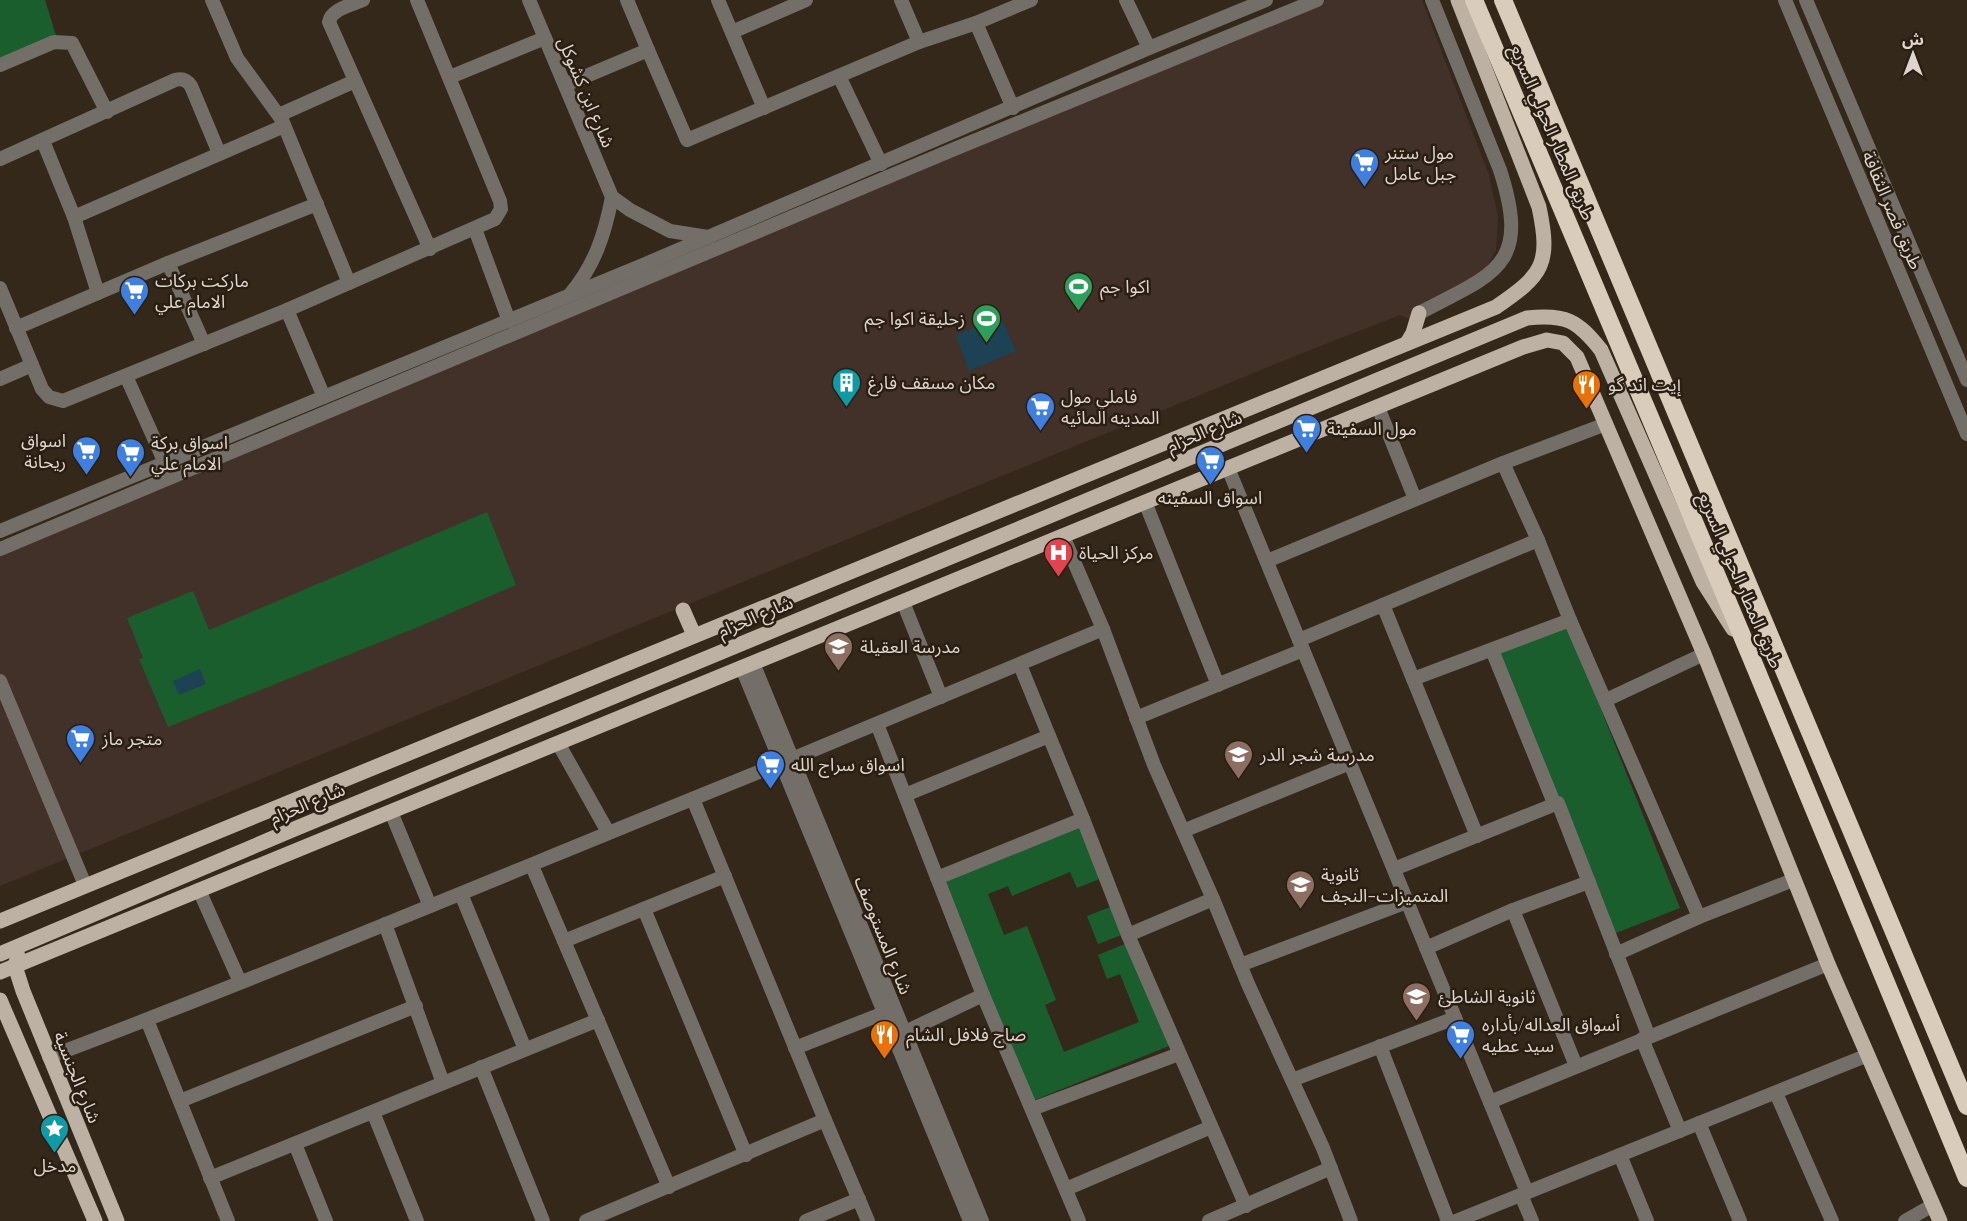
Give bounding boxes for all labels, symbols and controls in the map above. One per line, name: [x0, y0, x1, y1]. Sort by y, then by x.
north arrow: [1883, 24, 1943, 84]
text: ش: [1902, 28, 1924, 49]
street label: شارع ابن كشوكل: [550, 33, 621, 152]
street label: طريق المطار الحولي السريع: [1502, 40, 1601, 225]
place label: مول ستنر جبل عامل: [1384, 140, 1456, 185]
supermarket icon: مول ستنر جبل عامل: [1348, 146, 1380, 188]
street label: طريق قصر الثقافة: [1857, 147, 1929, 273]
place label: ماركت بركات الامام علي: [155, 268, 249, 316]
sports icon: اكوا جم: [1063, 270, 1095, 312]
supermarket icon: ماركت بركات الامام علي: [118, 274, 150, 316]
place label: اكوا جم: [1100, 274, 1150, 300]
sports icon: زحليقة اكوا جم: [970, 302, 1002, 344]
place label: زحليقة اكوا جم: [865, 306, 965, 332]
building icon: مكان مسقف فارغ: [831, 366, 863, 408]
restaurant icon: إيت اند گو: [1571, 368, 1603, 410]
place label: مكان مسقف فارغ: [868, 370, 996, 397]
place label: إيت اند گو: [1608, 372, 1681, 397]
place label: فاملي مول المدينه المائيه: [1061, 384, 1160, 429]
supermarket icon: فاملي مول المدينه المائيه: [1024, 390, 1056, 432]
street label: شارع الحزام: [1163, 404, 1247, 460]
supermarket icon: مول السفينة: [1290, 412, 1322, 454]
place label: مول السفينة: [1327, 416, 1417, 440]
place label: اسواق ريحانة: [21, 428, 66, 473]
place label: اسواق بركة الامام علي: [151, 430, 228, 478]
supermarket icon: اسواق ريحانة: [71, 434, 103, 476]
supermarket icon: اسواق بركة الامام علي: [114, 436, 146, 478]
supermarket icon: اسواق السفينه: [1194, 444, 1226, 486]
place label: اسواق السفينه: [1158, 485, 1262, 509]
street label: طريق المطار الحولي السريع: [1690, 488, 1789, 673]
hospital icon: مركز الحياة: [1042, 536, 1074, 578]
place label: مركز الحياة: [1079, 540, 1154, 564]
street label: شارع الحزام: [714, 589, 798, 645]
school or university icon: مدرسة العقيلة: [823, 630, 855, 672]
place label: مدرسة العقيلة: [860, 634, 961, 658]
supermarket icon: متجر ماز: [65, 722, 97, 764]
place label: متجر ماز: [101, 726, 163, 750]
school or university icon: مدرسة شجر الدر: [1223, 738, 1255, 780]
place label: مدرسة شجر الدر: [1259, 742, 1375, 766]
supermarket icon: اسواق سراج الله: [754, 748, 786, 790]
place label: اسواق سراج الله: [791, 752, 905, 778]
street label: شارع الحزام: [266, 776, 350, 832]
place label: ثانوية المتميزات-النجف: [1321, 862, 1448, 907]
school or university icon: ثانوية المتميزات-النجف: [1284, 868, 1316, 910]
street label: شارع المستوصف: [847, 872, 919, 999]
school or university icon: ثانوية الشاطئ: [1401, 980, 1433, 1022]
place label: ثانوية الشاطئ: [1438, 984, 1536, 1008]
place label: أسواق العداله/بأداره سيد عطيه: [1482, 1012, 1620, 1057]
restaurant icon: صاج فلافل الشام: [869, 1018, 901, 1060]
supermarket icon: أسواق العداله/بأداره سيد عطيه: [1445, 1018, 1477, 1060]
place label: صاج فلافل الشام: [906, 1022, 1026, 1049]
street label: شارع الجنسية: [46, 1028, 107, 1128]
place icon: مدخل: [39, 1112, 71, 1154]
place label: مدخل: [34, 1153, 76, 1177]

